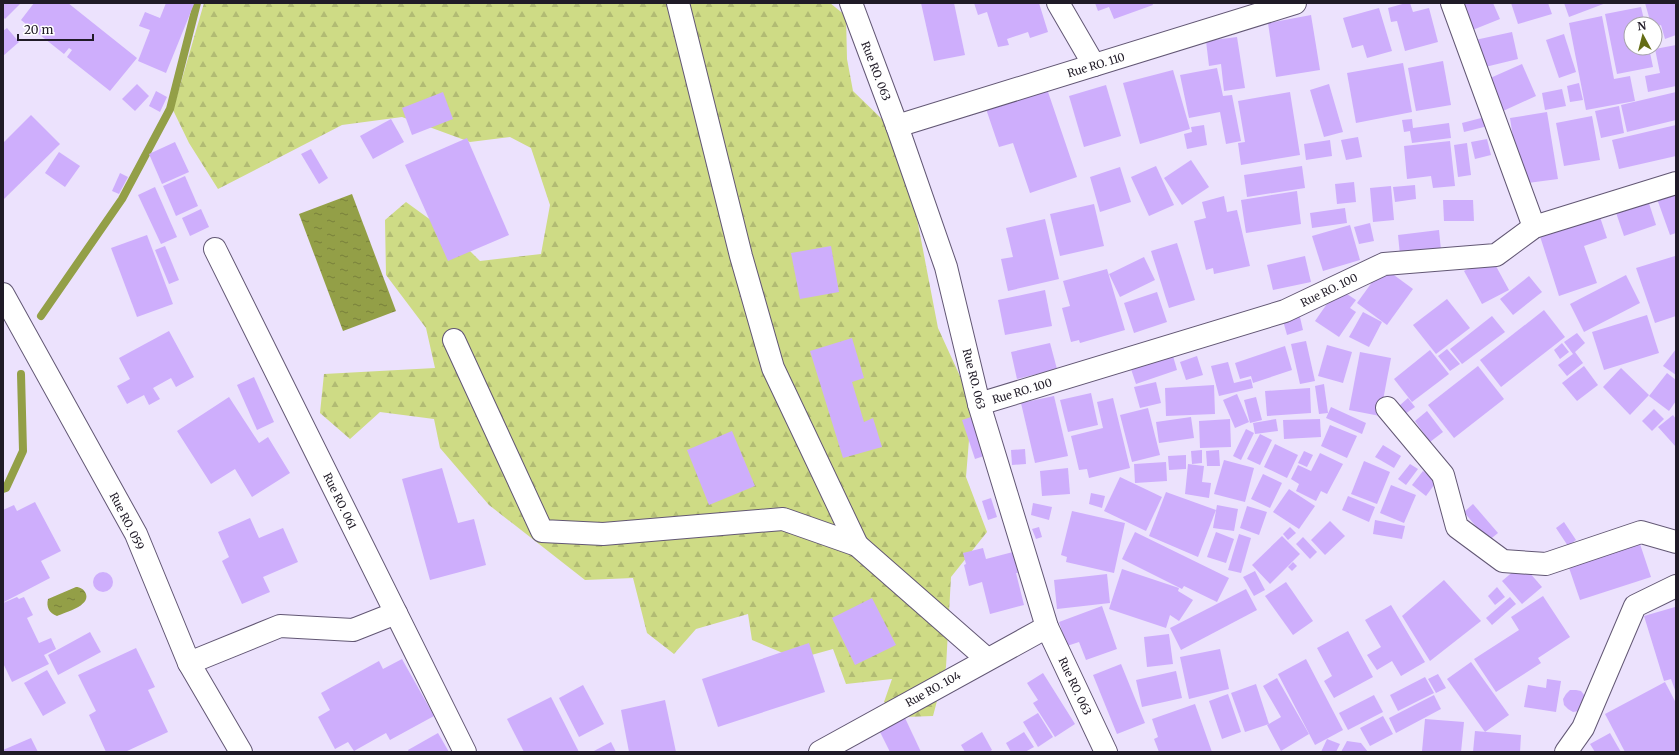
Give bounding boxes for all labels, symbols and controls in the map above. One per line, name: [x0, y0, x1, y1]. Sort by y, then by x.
scale bar: [18, 16, 93, 42]
north arrow: [1623, 16, 1663, 56]
text: N: [1637, 19, 1647, 34]
text: 20 m: [24, 22, 53, 37]
street label: Rue RO. 063: [858, 39, 894, 103]
street label: Rue RO. 110: [1066, 50, 1126, 80]
street label: Rue RO. 100: [1298, 270, 1360, 310]
street label: Rue RO. 063: [960, 347, 988, 411]
street label: Rue RO. 100: [990, 375, 1054, 407]
street label: Rue RO. 061: [320, 471, 360, 531]
street label: Rue RO. 059: [107, 490, 148, 552]
street label: Rue RO. 063: [1055, 655, 1095, 717]
street label: Rue RO. 104: [903, 668, 963, 710]

